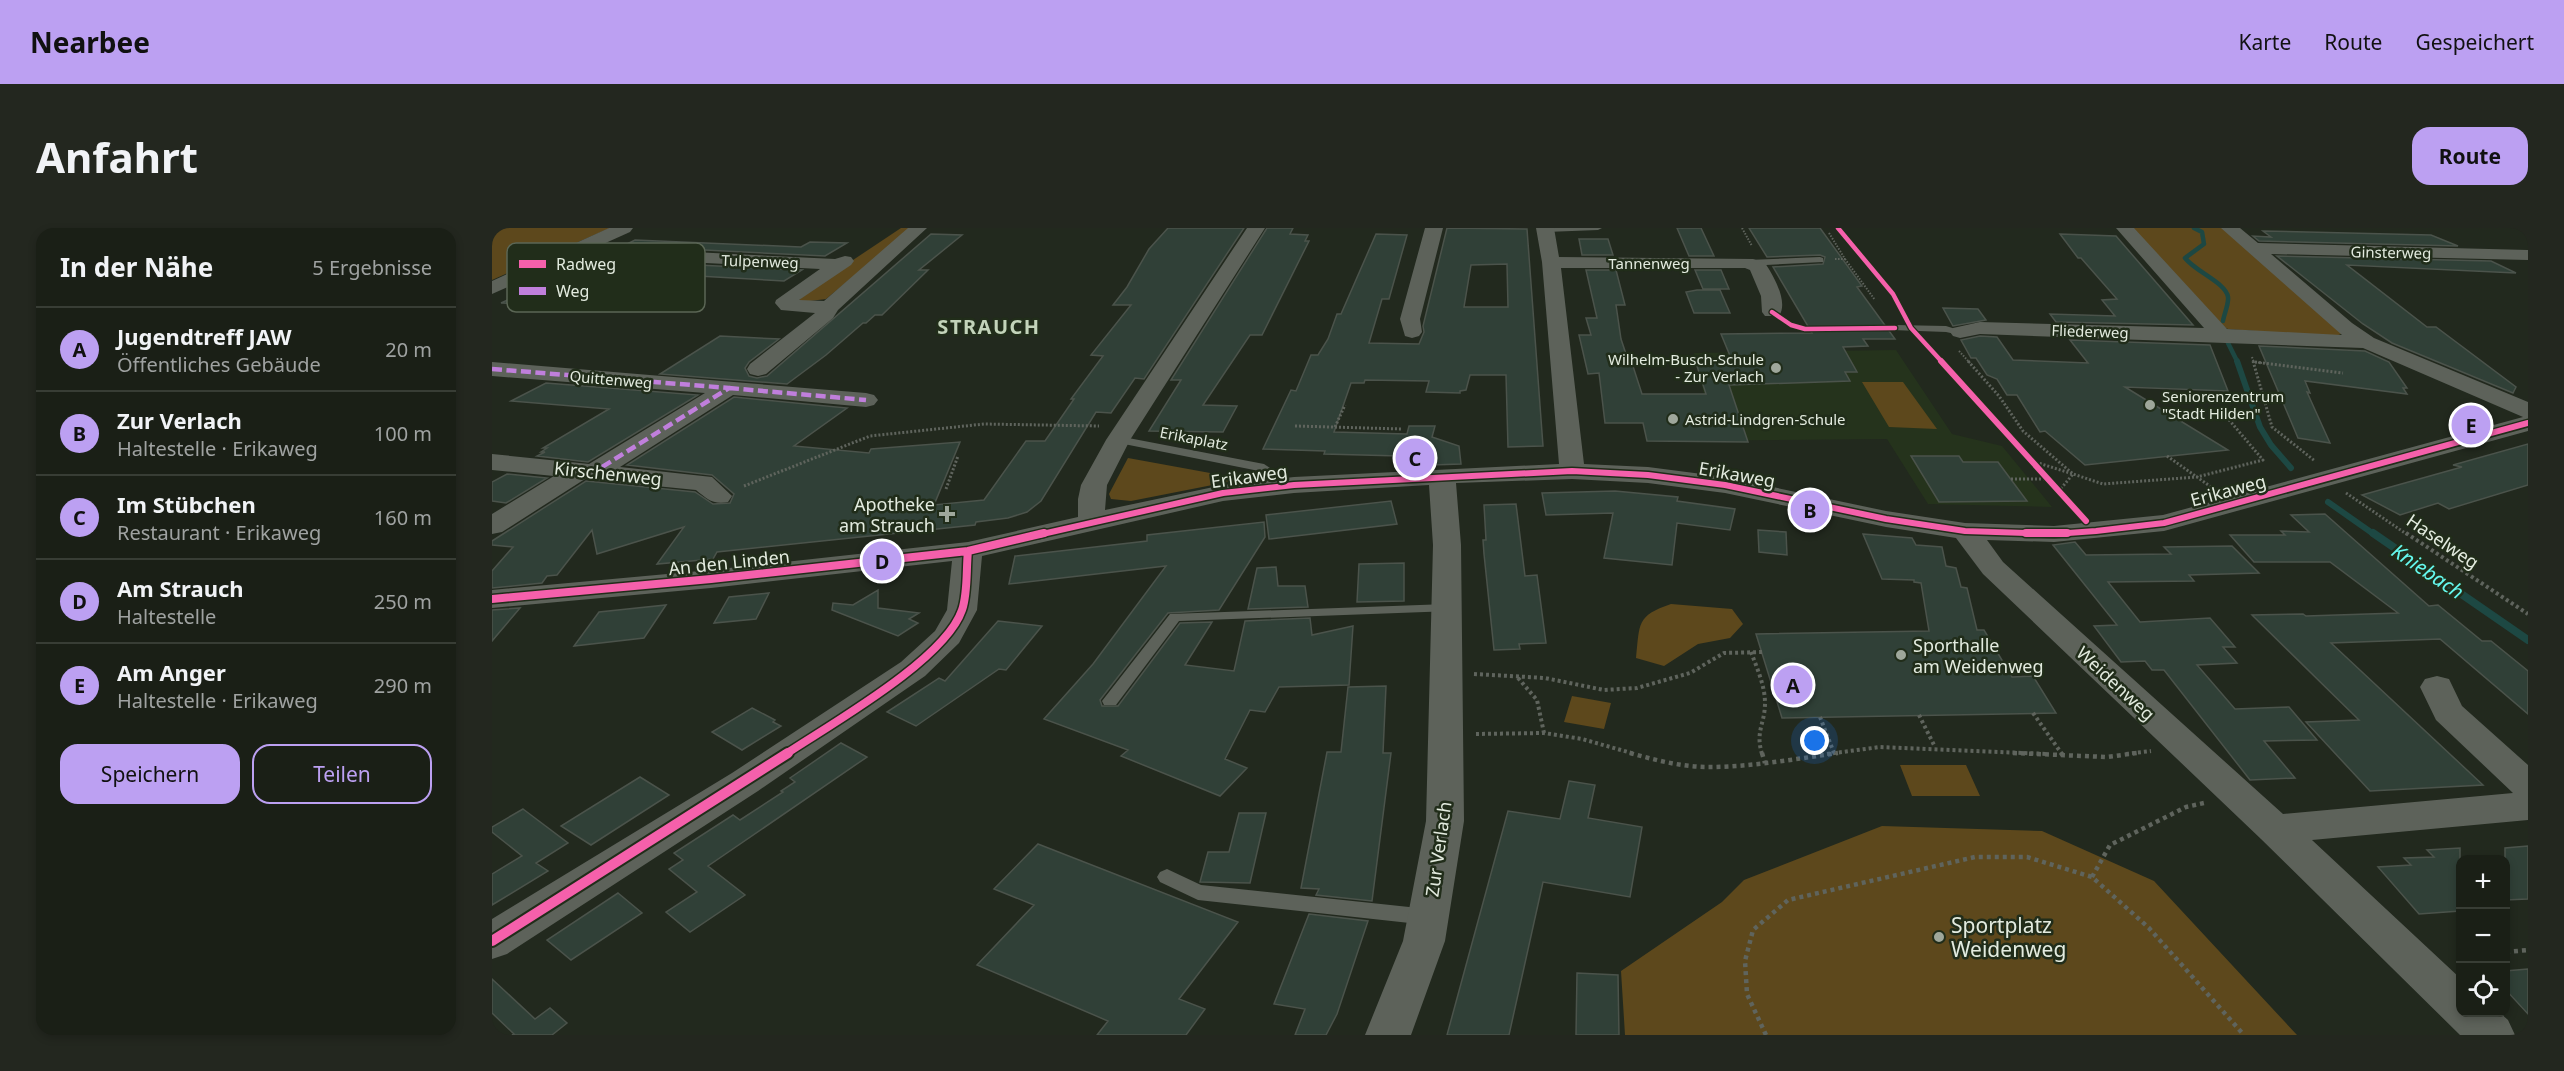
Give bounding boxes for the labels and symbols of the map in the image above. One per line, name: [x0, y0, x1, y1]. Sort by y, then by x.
street label: Ginsterweg: [2350, 241, 2432, 263]
legend: [507, 243, 705, 312]
street label: Tulpenweg: [721, 250, 799, 272]
text: Radweg: [556, 253, 616, 275]
street label: Tannenweg: [1608, 253, 1690, 273]
text: Weg: [556, 280, 589, 302]
district label: STRAUCH: [937, 313, 1041, 340]
street label: Fliederweg: [2051, 320, 2129, 342]
place label: Wilhelm-Busch-Schule - Zur Verlach: [1608, 349, 1764, 386]
marker: Wilhelm-Busch-Schule - Zur Verlach: [1769, 361, 1783, 375]
street label: Quittenweg: [569, 365, 653, 393]
place label: Seniorenzentrum "Stadt Hilden": [2162, 386, 2284, 423]
marker: Seniorenzentrum "Stadt Hilden": [2143, 398, 2157, 412]
pin: E: [2452, 402, 2490, 448]
place label: Astrid-Lindgren-Schule: [1685, 409, 1846, 429]
marker: Astrid-Lindgren-Schule: [1666, 412, 1680, 426]
street label: Erikaplatz: [1158, 422, 1230, 454]
pin: C: [1396, 436, 1434, 480]
street label: Kirschenweg: [553, 455, 663, 491]
street label: Erikaweg: [1697, 455, 1777, 493]
street label: Erikaweg: [1209, 459, 1289, 493]
street label: Erikaweg: [2188, 468, 2268, 512]
pin: B: [1790, 488, 1830, 532]
place label: Apotheke am Strauch: [839, 492, 935, 537]
marker: Apotheke am Strauch: [940, 507, 954, 521]
street label: Haselweg: [2402, 508, 2484, 574]
water label: Kniebach: [2387, 537, 2469, 605]
pin: D: [862, 538, 902, 584]
street label: An den Linden: [667, 544, 791, 580]
place label: Sporthalle am Weidenweg: [1913, 633, 2044, 678]
street label: Weidenweg: [2072, 640, 2160, 726]
marker: Sporthalle am Weidenweg: [1894, 648, 1908, 662]
pin: A: [1774, 662, 1812, 708]
your location: [1800, 726, 1829, 755]
street label: Zur Verlach: [1419, 800, 1457, 898]
place label: Sportplatz Weidenweg: [1951, 911, 2066, 963]
marker: Sportplatz Weidenweg: [1932, 930, 1946, 944]

